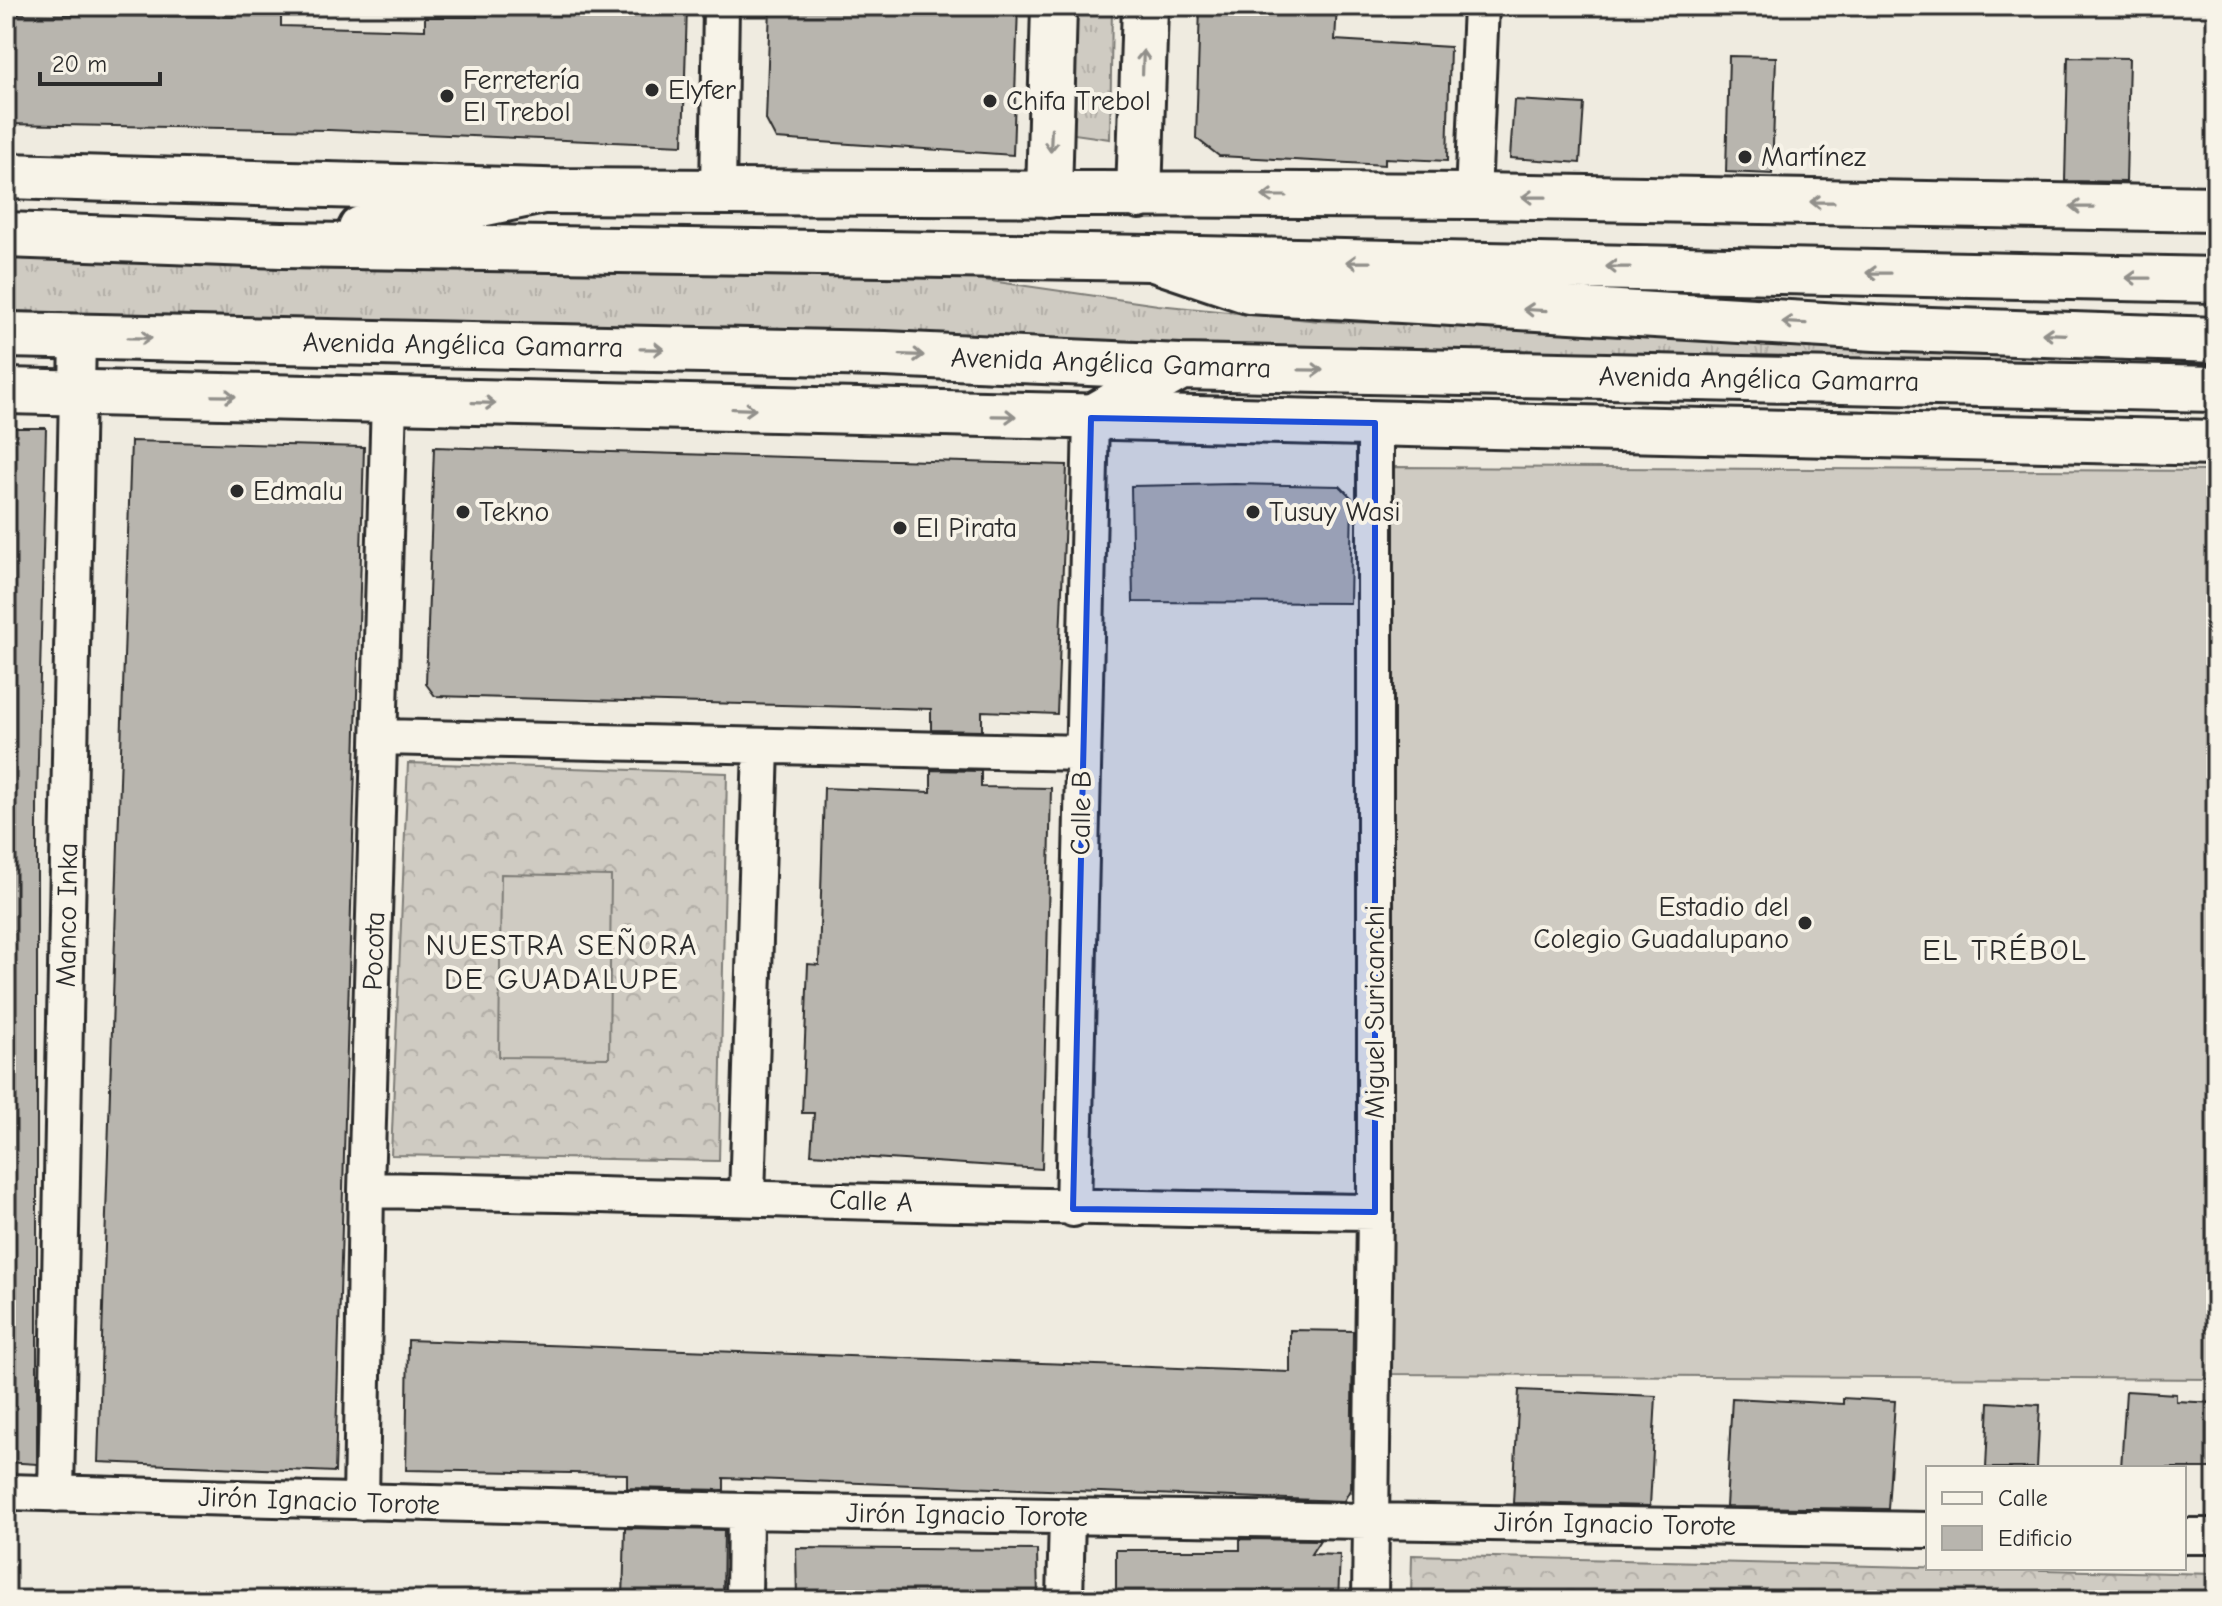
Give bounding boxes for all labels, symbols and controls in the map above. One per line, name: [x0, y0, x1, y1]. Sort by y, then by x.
scale bar: [40, 36, 160, 86]
one-way arrow: [1136, 49, 1151, 76]
text: 20 m: [52, 50, 107, 78]
place label: Ferretería El Trebol: [463, 64, 581, 128]
place label: Elyfer: [668, 74, 736, 106]
marker: Elyfer: [643, 81, 661, 99]
place label: Chifa Trebol: [1006, 85, 1151, 117]
marker: Ferretería El Trebol: [438, 87, 456, 105]
marker: Chifa Trebol: [981, 92, 999, 110]
one-way arrow: [1043, 126, 1058, 153]
place label: Martínez: [1761, 141, 1866, 173]
marker: Martínez: [1736, 148, 1754, 166]
one-way arrow: [1261, 188, 1288, 204]
one-way arrow: [1521, 189, 1548, 205]
one-way arrow: [1809, 195, 1836, 210]
one-way arrow: [2069, 199, 2096, 215]
one-way arrow: [1345, 254, 1372, 270]
one-way arrow: [1605, 260, 1632, 275]
one-way arrow: [1865, 265, 1892, 280]
one-way arrow: [2125, 270, 2152, 286]
one-way arrow: [1522, 302, 1549, 317]
one-way arrow: [1781, 316, 1808, 331]
street label: Avenida Angélica Gamarra: [302, 326, 624, 364]
one-way arrow: [2041, 326, 2068, 341]
one-way arrow: [126, 330, 153, 346]
one-way arrow: [638, 341, 665, 357]
street label: Avenida Angélica Gamarra: [950, 341, 1272, 385]
one-way arrow: [898, 348, 925, 363]
street label: Avenida Angélica Gamarra: [1598, 360, 1920, 398]
one-way arrow: [1297, 362, 1324, 378]
one-way arrow: [210, 388, 237, 404]
one-way arrow: [470, 395, 497, 410]
one-way arrow: [730, 402, 757, 417]
one-way arrow: [990, 408, 1017, 424]
place label: Edmalu: [253, 475, 343, 507]
marker: Edmalu: [228, 482, 246, 500]
place label: Tekno: [479, 496, 549, 528]
place label: Tusuy Wasi: [1269, 496, 1401, 528]
marker: Tekno: [454, 503, 472, 521]
marker: Tusuy Wasi: [1244, 503, 1262, 521]
place label: El Pirata: [916, 512, 1017, 544]
marker: El Pirata: [891, 519, 909, 537]
street label: Calle B: [1064, 770, 1098, 856]
street label: Manco Inka: [50, 842, 84, 988]
place label: Estadio del Colegio Guadalupano: [1533, 891, 1789, 955]
street label: Miguel Suricanchi: [1359, 905, 1391, 1119]
street label: Pocota: [357, 911, 391, 991]
marker: Estadio del Colegio Guadalupano: [1796, 914, 1814, 932]
district label: NUESTRA SEÑORA DE GUADALUPE: [425, 927, 699, 997]
district label: EL TRÉBOL: [1922, 933, 2088, 968]
street label: Calle A: [829, 1184, 913, 1218]
legend: [1926, 1466, 2186, 1570]
street label: Jirón Ignacio Torote: [197, 1481, 441, 1521]
text: Calle: [1998, 1484, 2048, 1512]
street label: Jirón Ignacio Torote: [846, 1497, 1088, 1533]
street label: Jirón Ignacio Torote: [1494, 1506, 1736, 1542]
text: Edificio: [1998, 1524, 2073, 1552]

